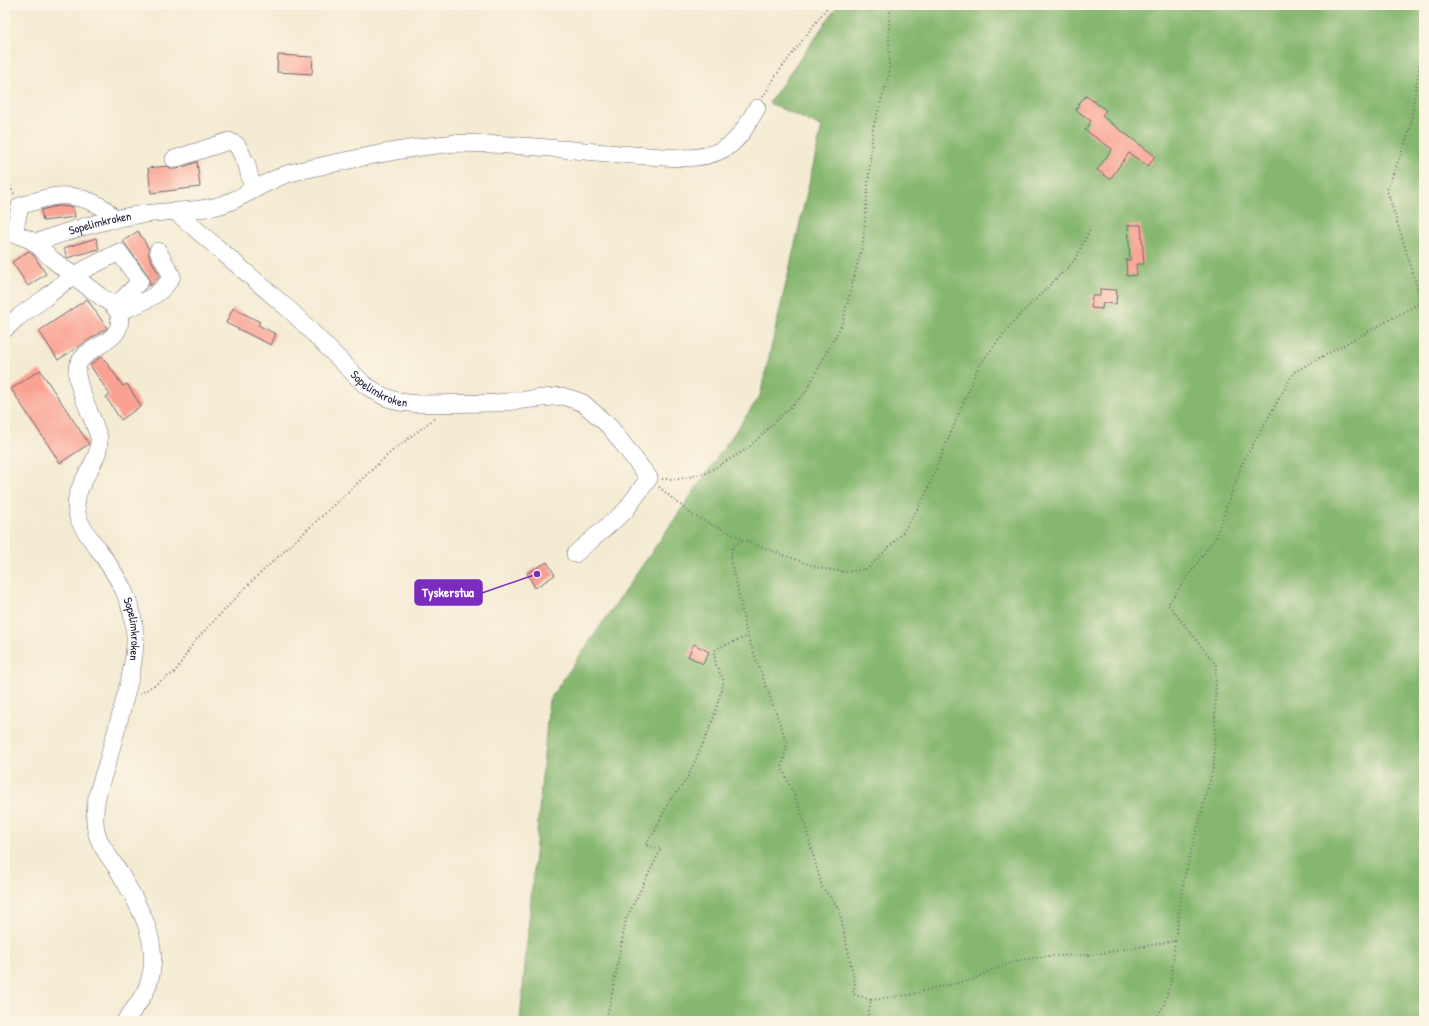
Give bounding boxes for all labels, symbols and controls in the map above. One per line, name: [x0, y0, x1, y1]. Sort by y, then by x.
street label: Sopelimkroken: [66, 207, 132, 239]
street label: Sopelimkroken: [347, 366, 408, 411]
callout: Tyskerstua: [415, 580, 482, 605]
text: Tyskerstua: [421, 583, 475, 602]
street label: Sopelimkroken: [119, 595, 144, 662]

